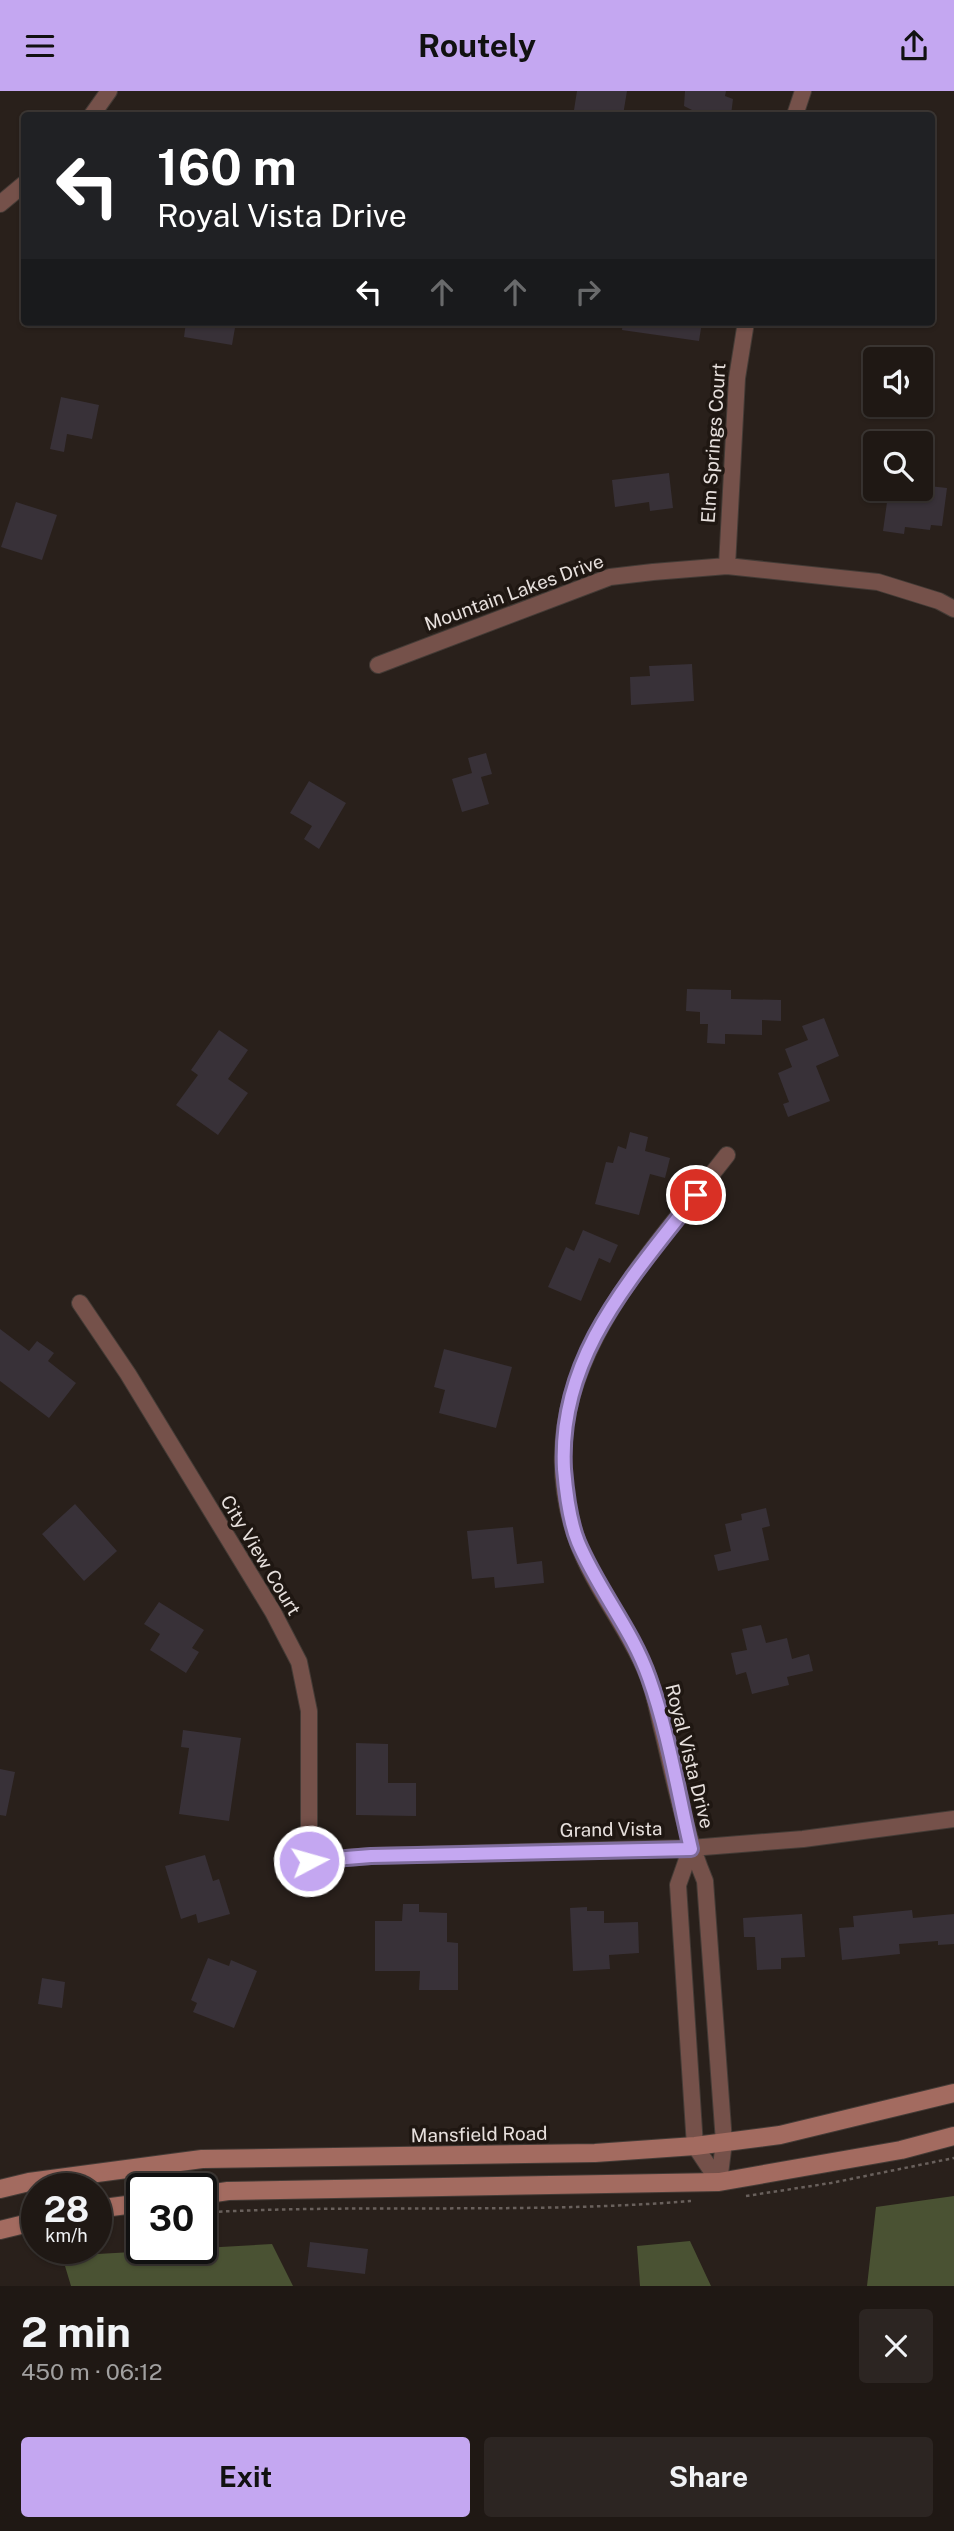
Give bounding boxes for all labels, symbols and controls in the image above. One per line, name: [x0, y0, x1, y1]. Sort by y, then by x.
icon: menu: [21, 27, 59, 65]
text: Routely: [418, 27, 536, 64]
icon: share: [895, 27, 933, 65]
text: 160 m: [157, 138, 297, 196]
icon: left: [42, 140, 133, 231]
text: Royal Vista Drive: [157, 197, 407, 234]
icon: left: [350, 273, 388, 311]
icon: ahead: [423, 273, 461, 311]
icon: ahead: [496, 273, 534, 311]
icon: right: [569, 273, 607, 311]
map controls: [863, 347, 933, 501]
button: sound: [863, 347, 933, 417]
street label: Elm Springs Court: [696, 362, 730, 524]
button: search: [863, 431, 933, 501]
street label: Mountain Lakes Drive: [421, 549, 607, 635]
pin: [666, 1165, 726, 1225]
icon: arrive: [677, 1176, 715, 1214]
street label: City View Court: [216, 1491, 306, 1619]
street label: Royal Vista Drive: [661, 1681, 719, 1831]
street label: Grand Vista: [559, 1817, 663, 1841]
position arrow: [272, 1824, 346, 1898]
street label: Mansfield Road: [410, 2122, 548, 2146]
speed limit sign: 30: [126, 2173, 217, 2264]
text: 28: [44, 2189, 89, 2230]
text: km/h: [45, 2225, 88, 2246]
text: 2 min: [21, 2307, 131, 2356]
button: close: [859, 2309, 933, 2383]
text: 450 m · 06:12: [21, 2358, 162, 2385]
button: Exit: [21, 2437, 470, 2517]
button: Share: [484, 2437, 933, 2517]

